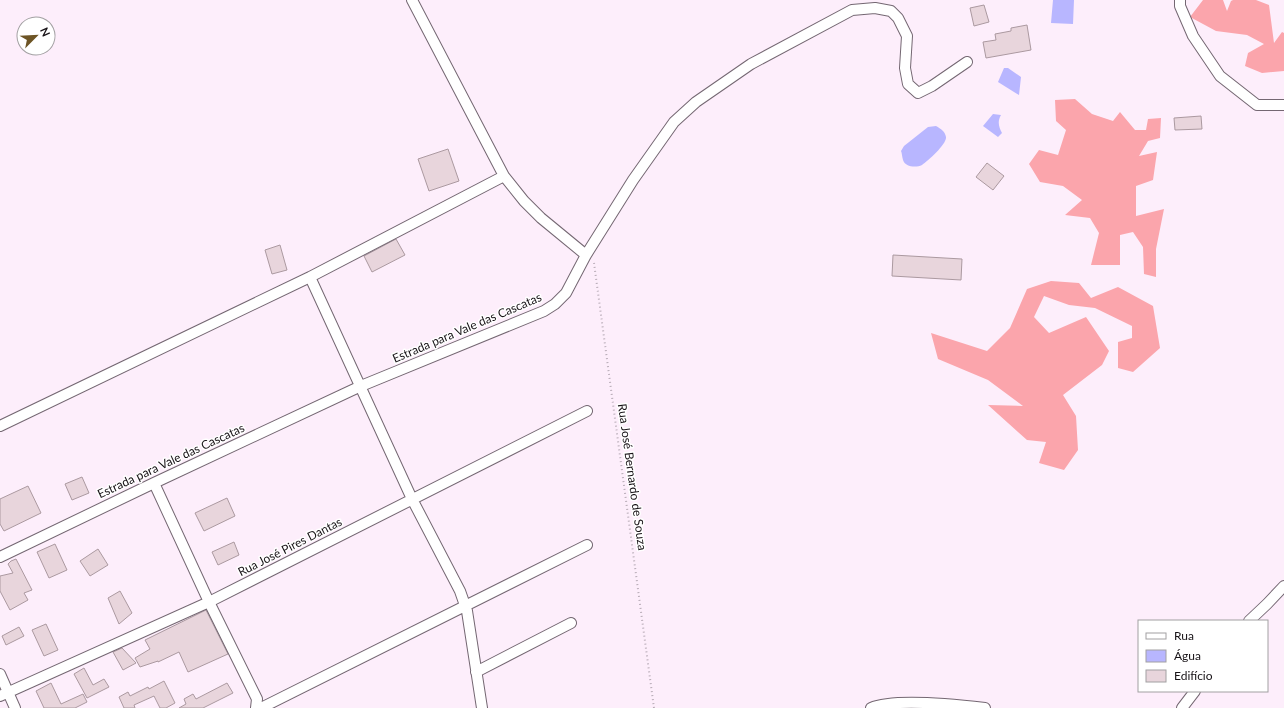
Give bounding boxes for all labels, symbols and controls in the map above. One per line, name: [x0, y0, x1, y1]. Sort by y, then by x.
north arrow: [16, 16, 56, 56]
text: N: [38, 25, 53, 38]
street label: Estrada para Vale das Cascatas: [390, 289, 544, 366]
street label: Rua José Bernardo de Souza: [615, 403, 650, 551]
street label: Estrada para Vale das Cascatas: [95, 420, 247, 501]
street label: Rua José Pires Dantas: [235, 514, 344, 579]
legend: [1138, 620, 1268, 692]
text: Rua: [1174, 628, 1194, 643]
text: Água: [1174, 648, 1201, 663]
text: Edifício: [1174, 668, 1213, 683]

